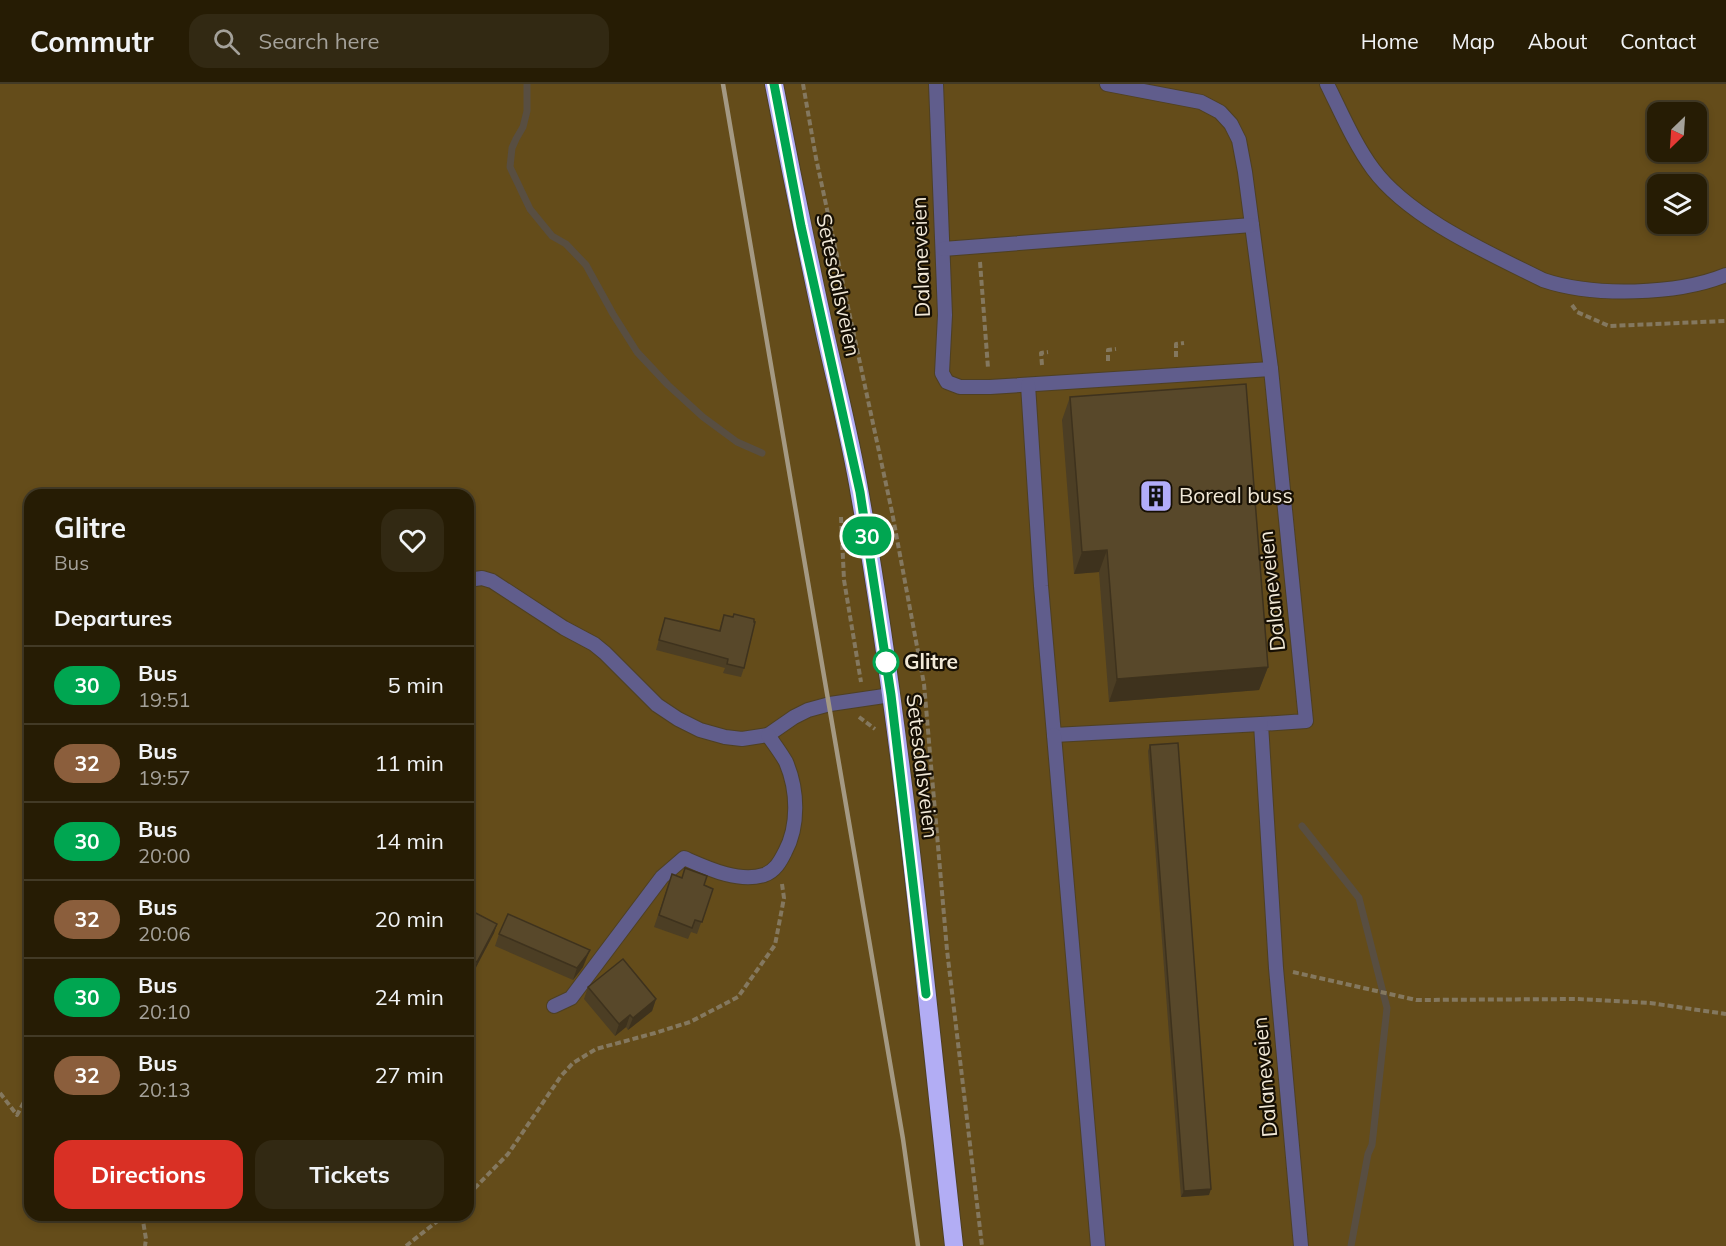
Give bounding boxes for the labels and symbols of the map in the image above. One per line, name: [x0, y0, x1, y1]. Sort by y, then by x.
north arrow: [1647, 102, 1707, 162]
street label: Dalaneveien: [905, 196, 935, 318]
street label: Setesdalsveien: [811, 211, 867, 358]
building icon: Boreal buss: [1138, 478, 1174, 514]
place label: Boreal buss: [1179, 482, 1293, 508]
line badge: 30: [840, 516, 894, 556]
street label: Dalaneveien: [1252, 530, 1290, 652]
place label: Glitre: [904, 648, 958, 674]
marker: Glitre: [873, 649, 899, 675]
street label: Setesdalsveien: [901, 692, 945, 839]
street label: Dalaneveien: [1246, 1016, 1282, 1138]

